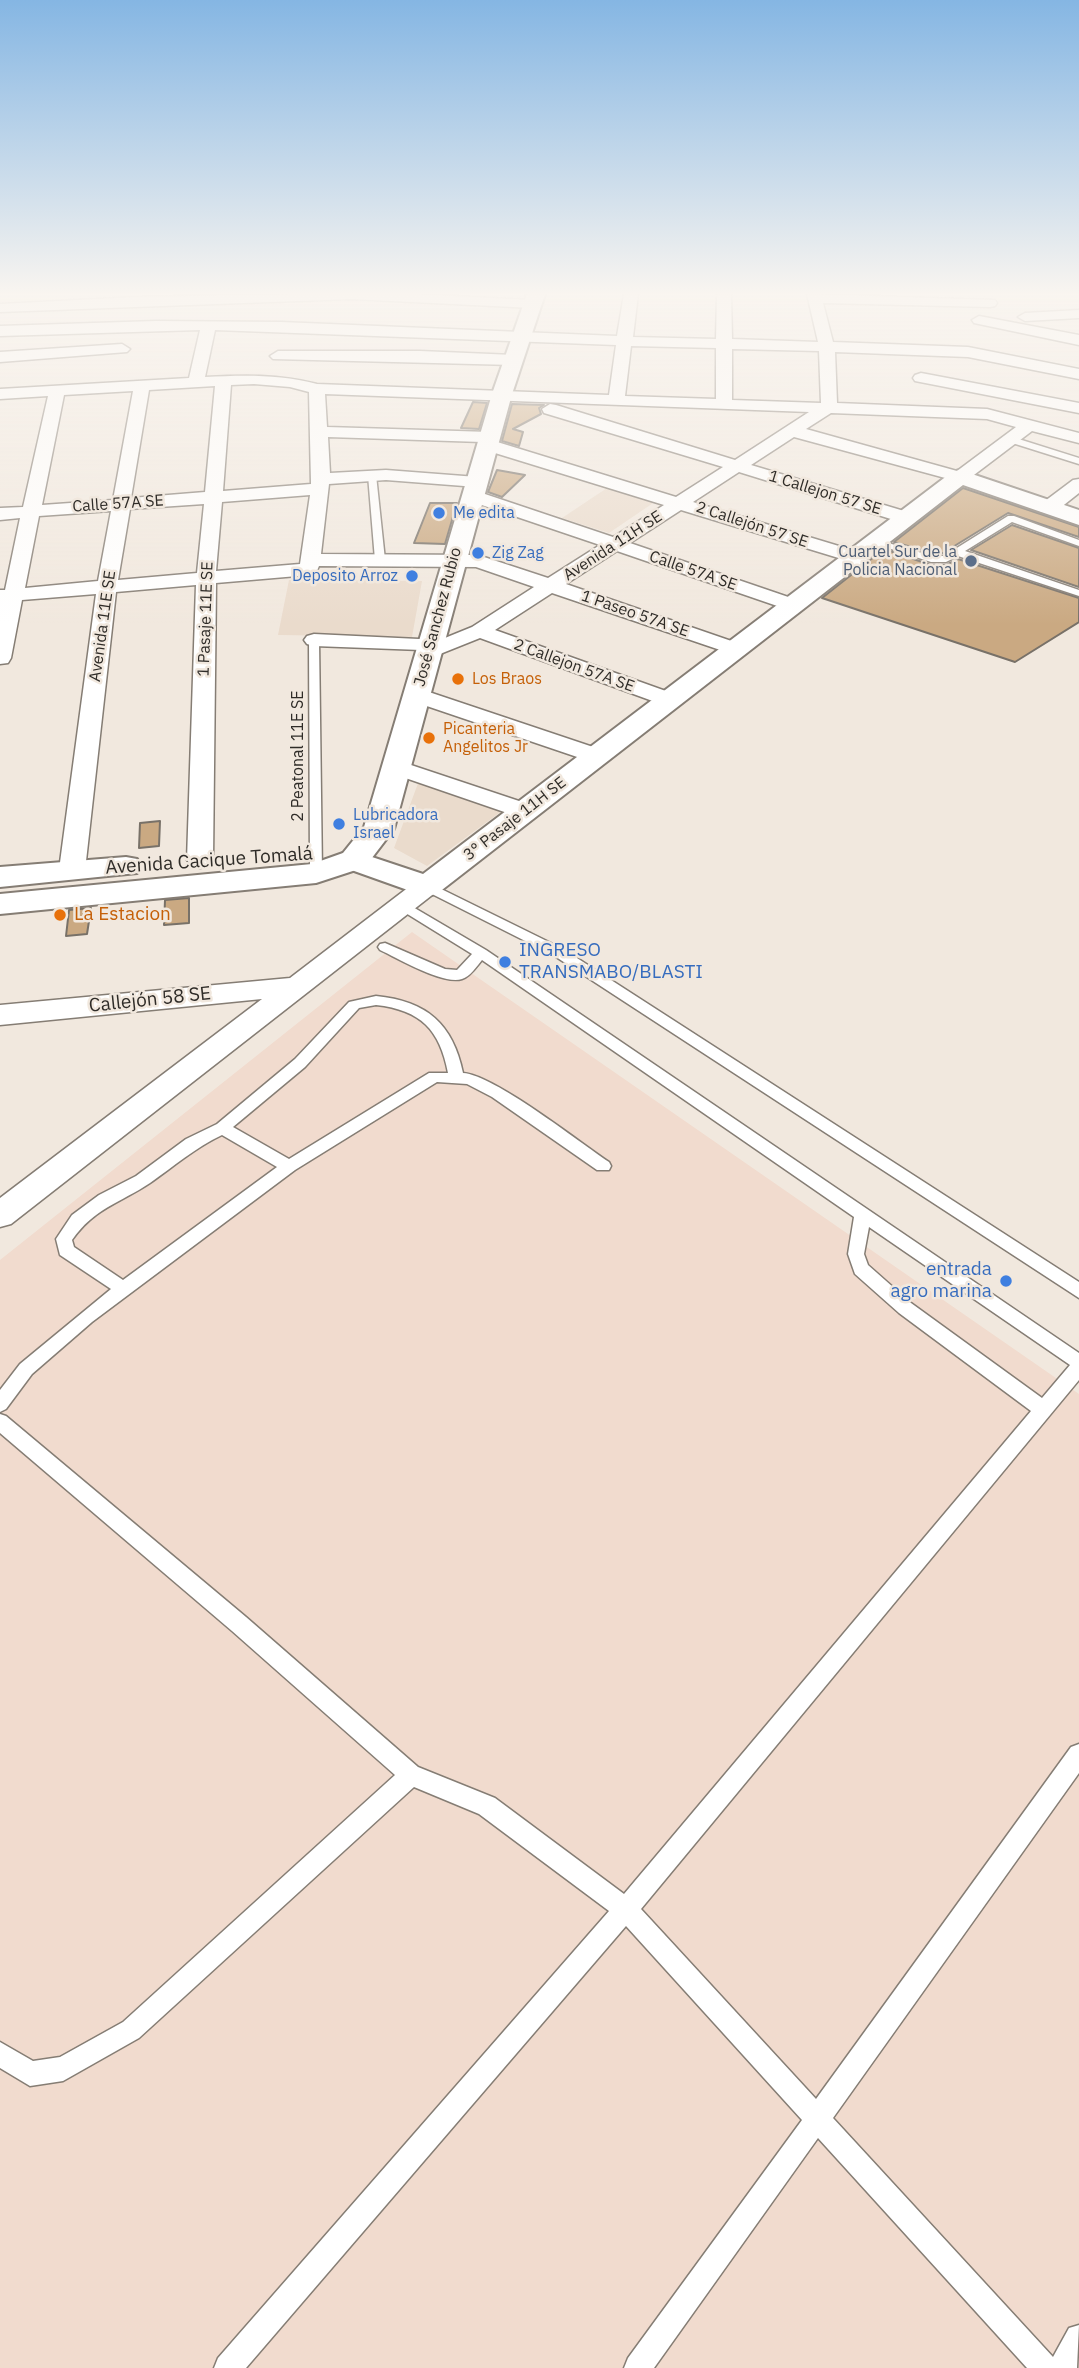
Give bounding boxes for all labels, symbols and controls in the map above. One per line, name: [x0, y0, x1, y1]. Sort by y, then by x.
street label: 1 Callejon 57 SE: [766, 467, 884, 519]
street label: Calle 57A SE: [72, 491, 164, 517]
street label: 2 Callejón 57 SE: [694, 498, 810, 552]
place label: Me edita: [453, 503, 515, 523]
marker: Me edita: [431, 505, 447, 521]
street label: Avenida 11H SE: [560, 507, 666, 585]
place label: Cuartel Sur de la Policia Nacional: [838, 542, 957, 580]
place label: Zig Zag: [492, 543, 544, 563]
street label: José Sanchez Rubio: [410, 545, 466, 689]
marker: Zig Zag: [470, 545, 486, 561]
street label: Calle 57A SE: [647, 547, 739, 595]
marker: Cuartel Sur de la Policia Nacional: [963, 553, 979, 569]
street label: 1 Pasaje 11E SE: [194, 561, 218, 677]
place label: Deposito Arroz: [292, 566, 398, 586]
marker: Deposito Arroz: [404, 568, 420, 584]
street label: Avenida 11E SE: [86, 569, 120, 683]
street label: 1 Paseo 57A SE: [579, 587, 691, 641]
street label: 2 Callejon 57A SE: [511, 635, 637, 697]
place label: Los Braos: [472, 669, 542, 689]
marker: Los Braos: [450, 671, 466, 687]
street label: 2 Peatonal 11E SE: [288, 690, 308, 822]
place label: Picanteria Angelitos Jr: [443, 719, 528, 757]
marker: Picanteria Angelitos Jr: [421, 730, 437, 746]
street label: 3° Pasaje 11H SE: [460, 773, 570, 865]
place label: Lubricadora Israel: [353, 805, 438, 843]
marker: Lubricadora Israel: [331, 816, 347, 832]
street label: Avenida Cacique Tomalá: [104, 842, 314, 880]
place label: La Estacion: [74, 904, 171, 926]
marker: La Estacion: [52, 907, 68, 923]
place label: INGRESO TRANSMABO/BLASTI: [519, 940, 703, 984]
marker: INGRESO TRANSMABO/BLASTI: [497, 954, 513, 970]
street label: Callejón 58 SE: [88, 982, 212, 1018]
place label: entrada agro marina: [890, 1259, 992, 1303]
marker: entrada agro marina: [998, 1273, 1014, 1289]

